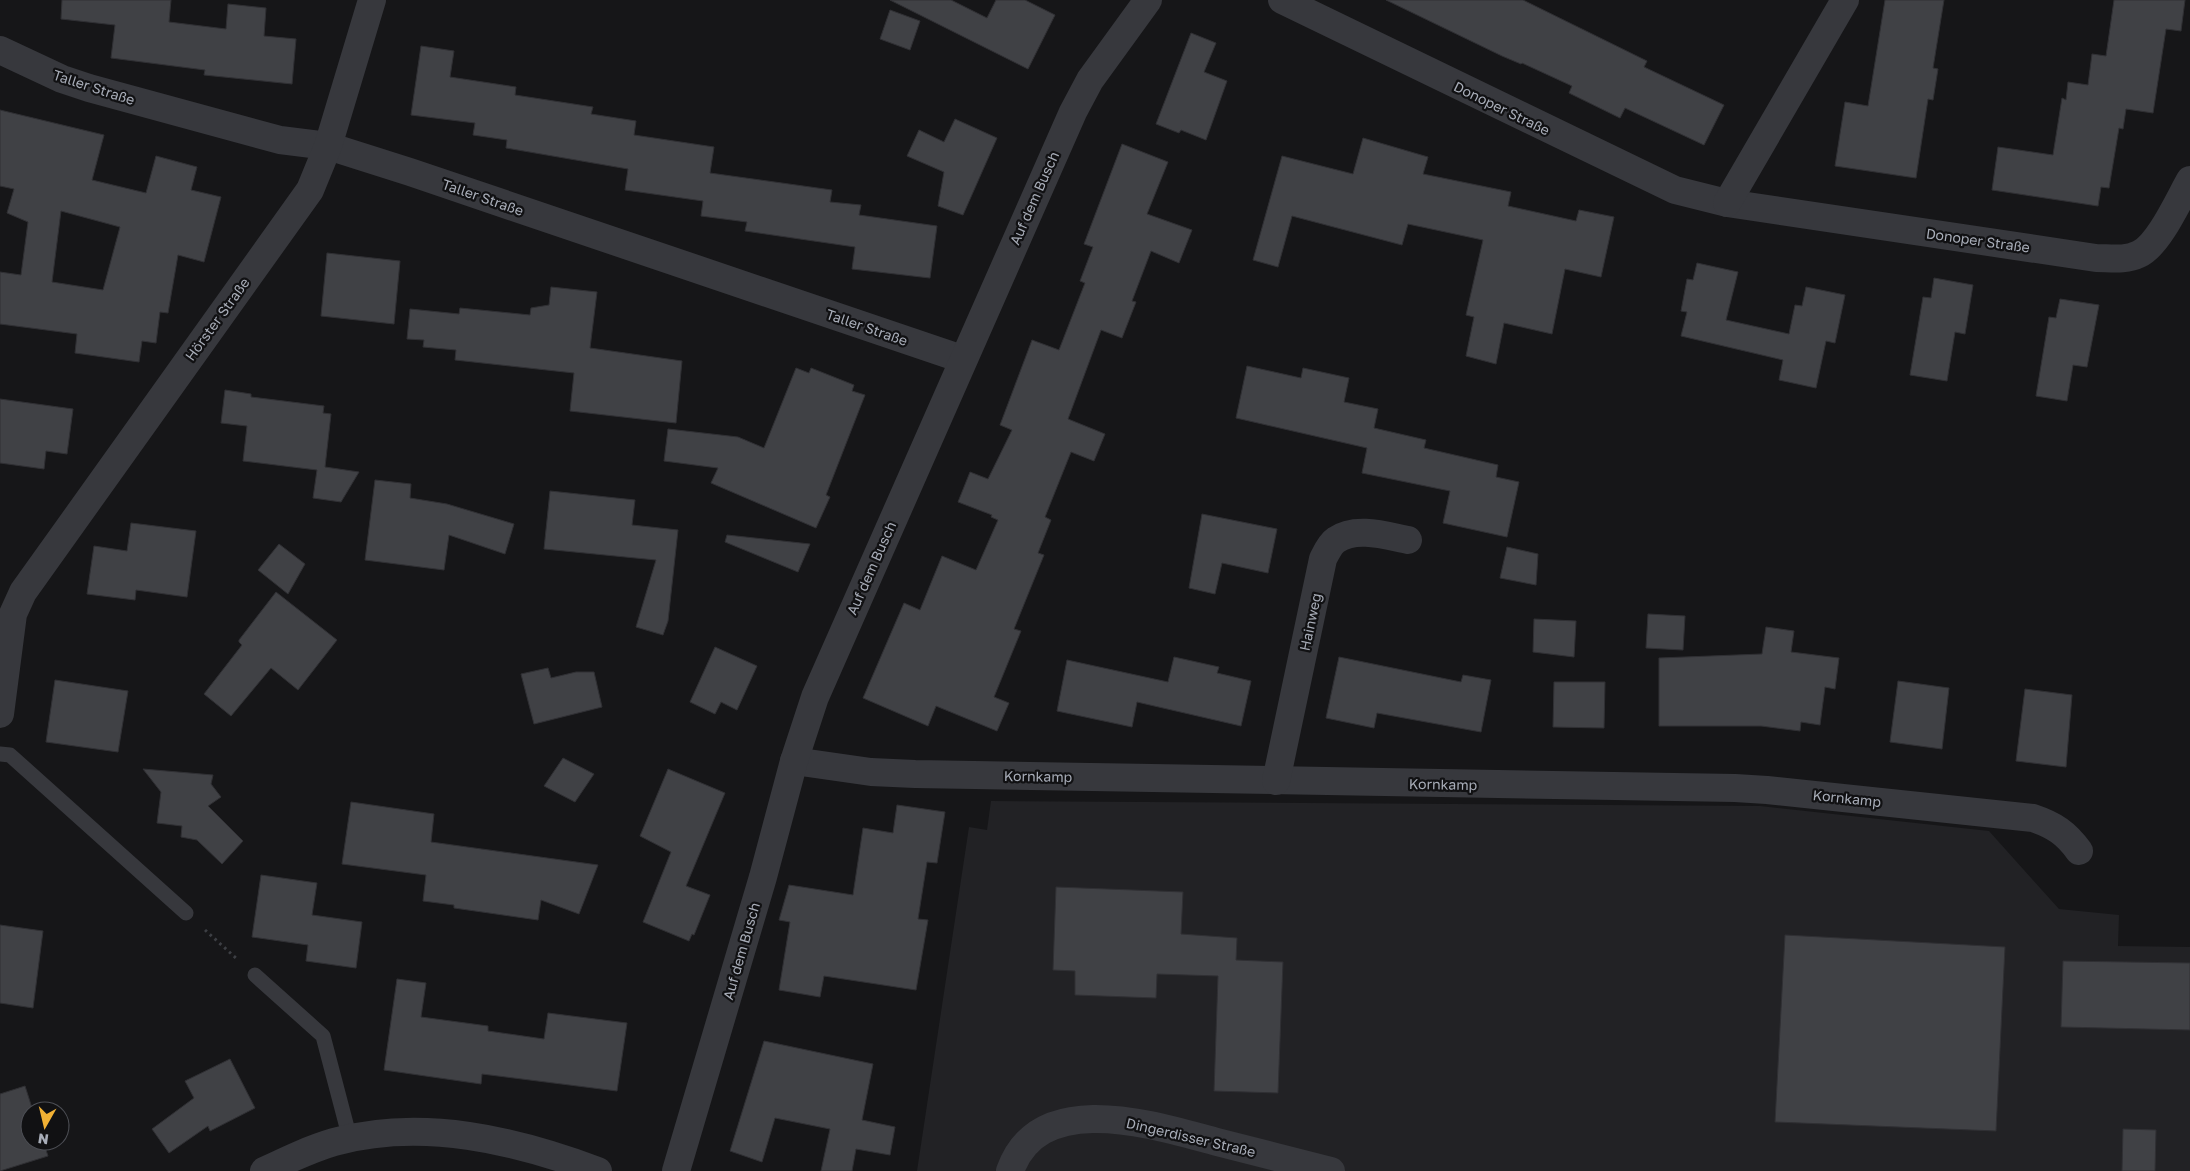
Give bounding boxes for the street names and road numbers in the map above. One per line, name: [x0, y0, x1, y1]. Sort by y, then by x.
street label: Taller Straße: [51, 66, 137, 108]
street label: Donoper Straße: [1451, 77, 1553, 139]
street label: Auf dem Busch: [1006, 149, 1062, 247]
street label: Taller Straße: [440, 175, 526, 219]
street label: Donoper Straße: [1925, 224, 2031, 256]
street label: Hörster Straße: [181, 274, 253, 364]
street label: Taller Straße: [824, 305, 910, 349]
street label: Auf dem Busch: [843, 519, 899, 617]
street label: Hainweg: [1296, 592, 1324, 652]
street label: Kornkamp: [1004, 767, 1072, 785]
street label: Kornkamp: [1409, 775, 1477, 793]
street label: Kornkamp: [1812, 786, 1882, 810]
street label: Auf dem Busch: [719, 900, 763, 1002]
street label: Dingerdisser Straße: [1125, 1114, 1257, 1160]

